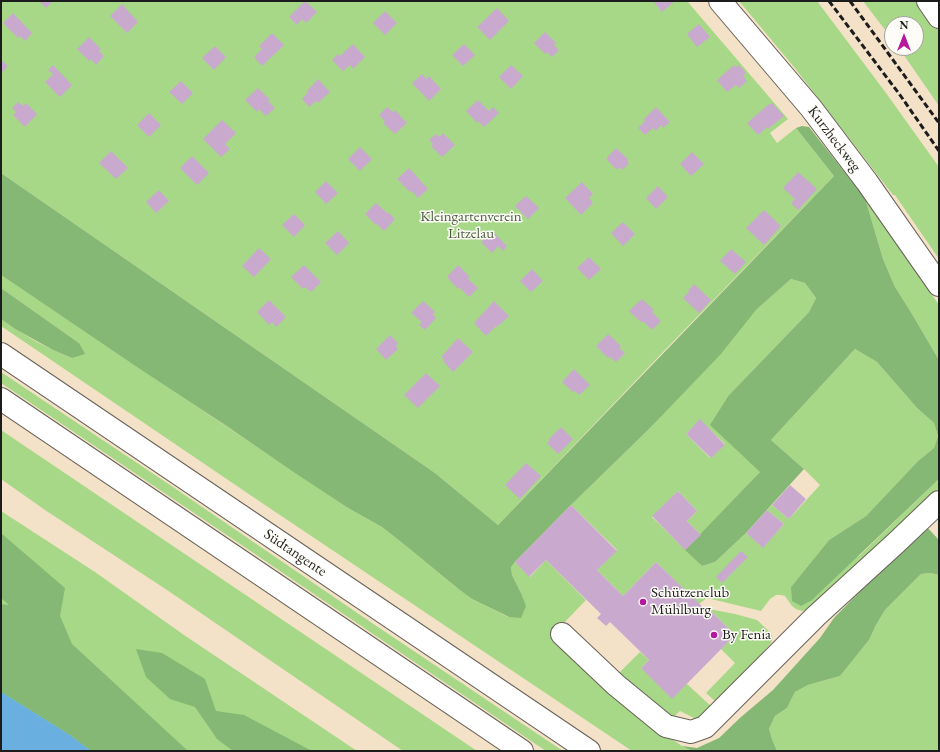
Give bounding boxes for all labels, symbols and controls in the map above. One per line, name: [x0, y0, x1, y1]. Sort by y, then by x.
north arrow: [884, 16, 924, 56]
text: N: [900, 18, 908, 32]
street label: Kurzheckweg: [803, 103, 865, 175]
park label: Kleingartenverein Litzelau: [420, 208, 522, 243]
street label: Südtangente: [260, 525, 330, 581]
place label: Schützenclub Mühlburg: [651, 584, 729, 619]
marker: Schützenclub Mühlburg: [638, 597, 648, 607]
place label: By Fenia: [722, 626, 771, 644]
marker: By Fenia: [709, 630, 719, 640]

